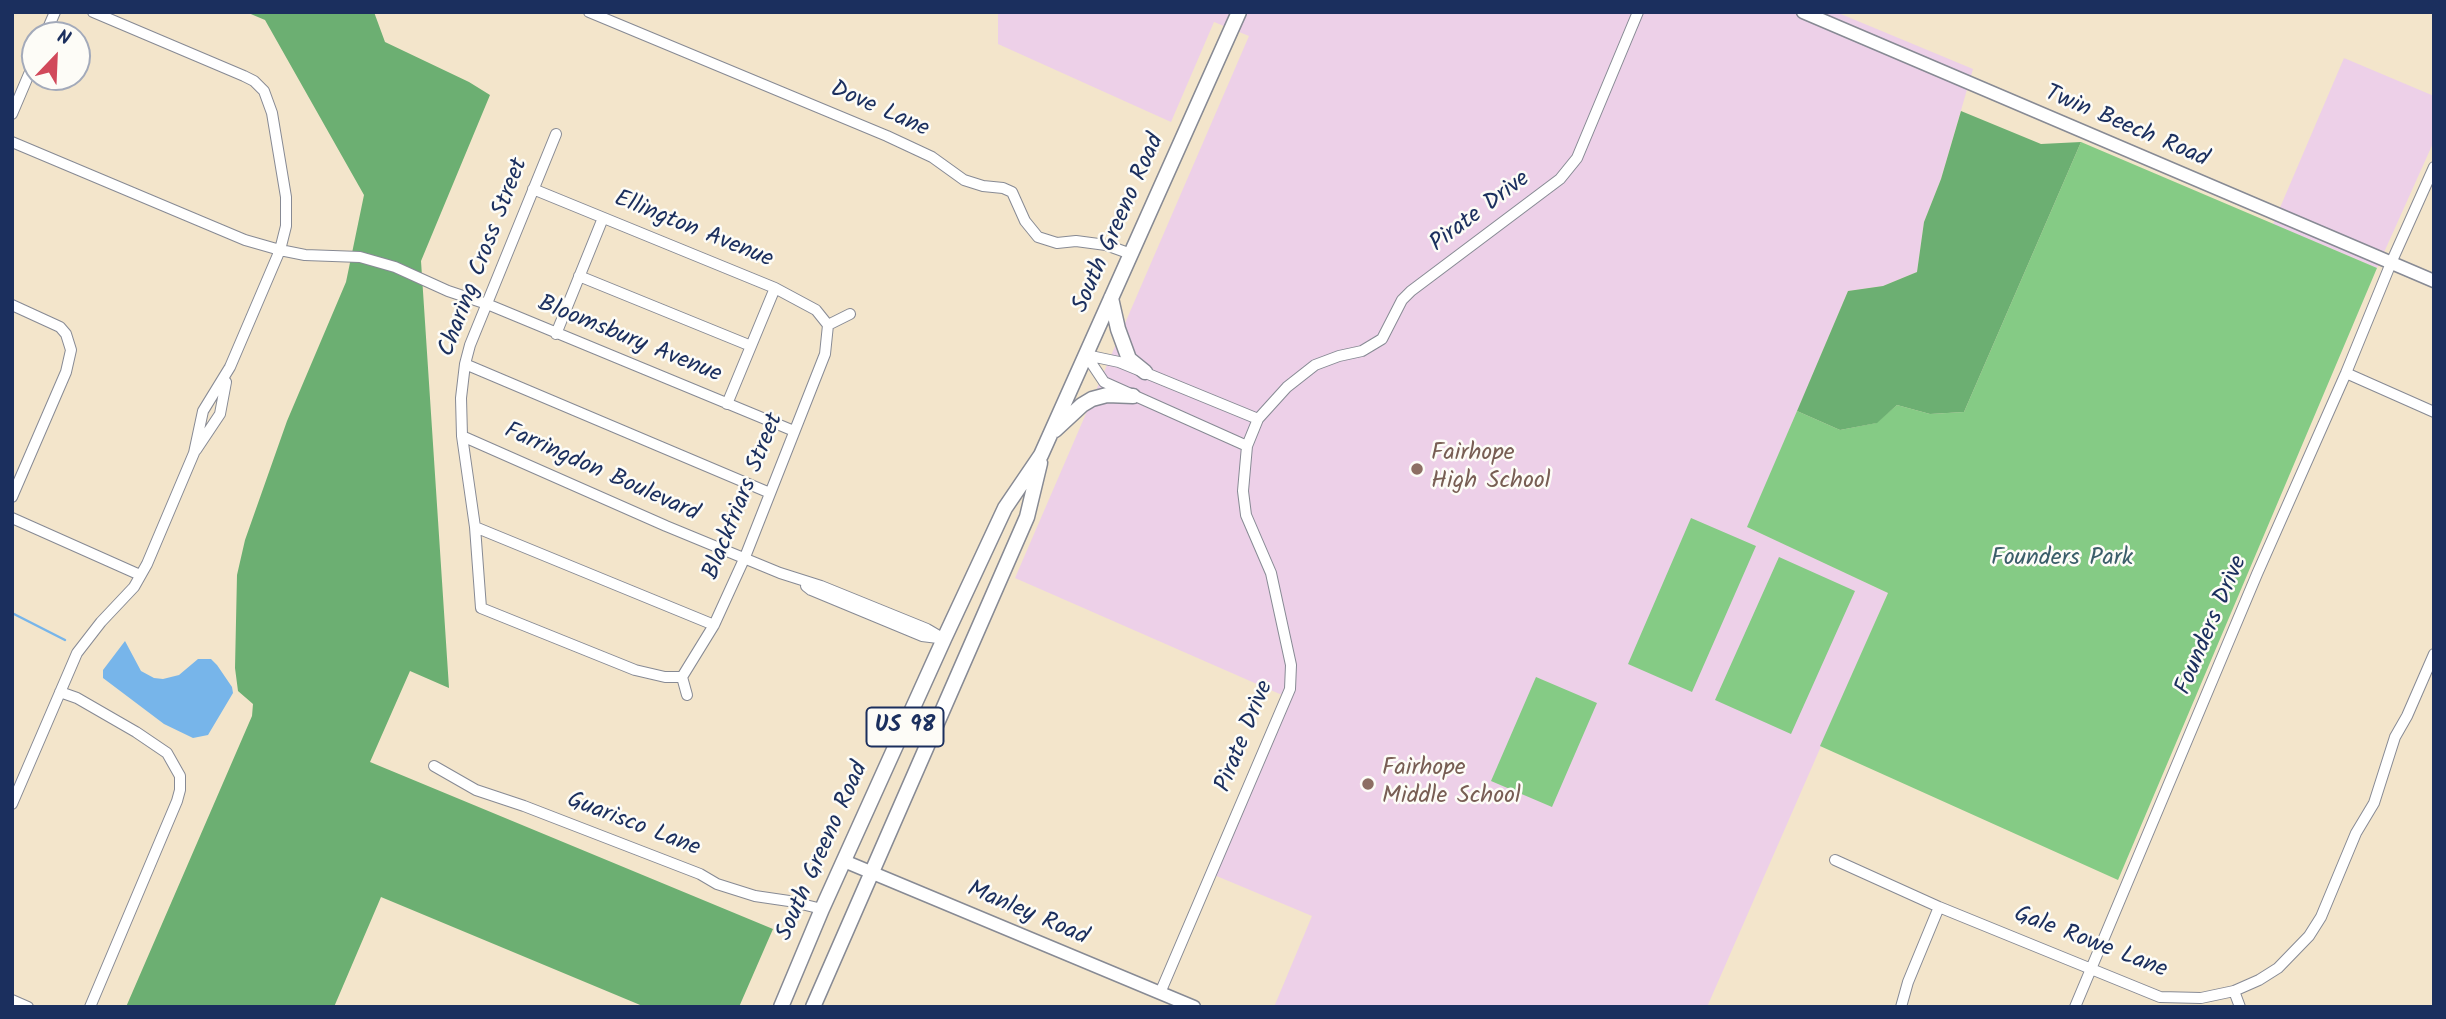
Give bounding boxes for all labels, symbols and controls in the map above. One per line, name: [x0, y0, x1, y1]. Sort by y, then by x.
north arrow: [21, 21, 91, 91]
text: N: [52, 22, 75, 55]
street label: Dove Lane: [825, 77, 933, 145]
street label: Twin Beech Road: [2040, 80, 2212, 176]
street label: South Greeno Road: [1068, 130, 1172, 318]
street label: Charing Cross Street: [434, 155, 536, 361]
street label: Pirate Drive: [1425, 166, 1537, 260]
street label: Ellington Avenue: [609, 186, 777, 276]
street label: Bloomsbury Avenue: [533, 291, 725, 391]
street label: Blackfriars Street: [699, 410, 791, 584]
street label: Farringdon Boulevard: [499, 418, 703, 530]
place label: Fairhope High School: [1431, 441, 1551, 497]
marker: Fairhope High School: [1409, 461, 1425, 477]
park label: Founders Park: [1991, 546, 2133, 574]
street label: Founders Drive: [2171, 552, 2255, 700]
street label: Pirate Drive: [1211, 677, 1281, 797]
road number: US 98: [866, 708, 944, 747]
place label: Fairhope Middle School: [1382, 756, 1521, 812]
street label: South Greeno Road: [772, 758, 876, 946]
marker: Fairhope Middle School: [1360, 776, 1376, 792]
street label: Guarisco Lane: [562, 787, 704, 865]
street label: Manley Road: [962, 877, 1092, 953]
street label: Gale Rowe Lane: [2009, 902, 2171, 986]

